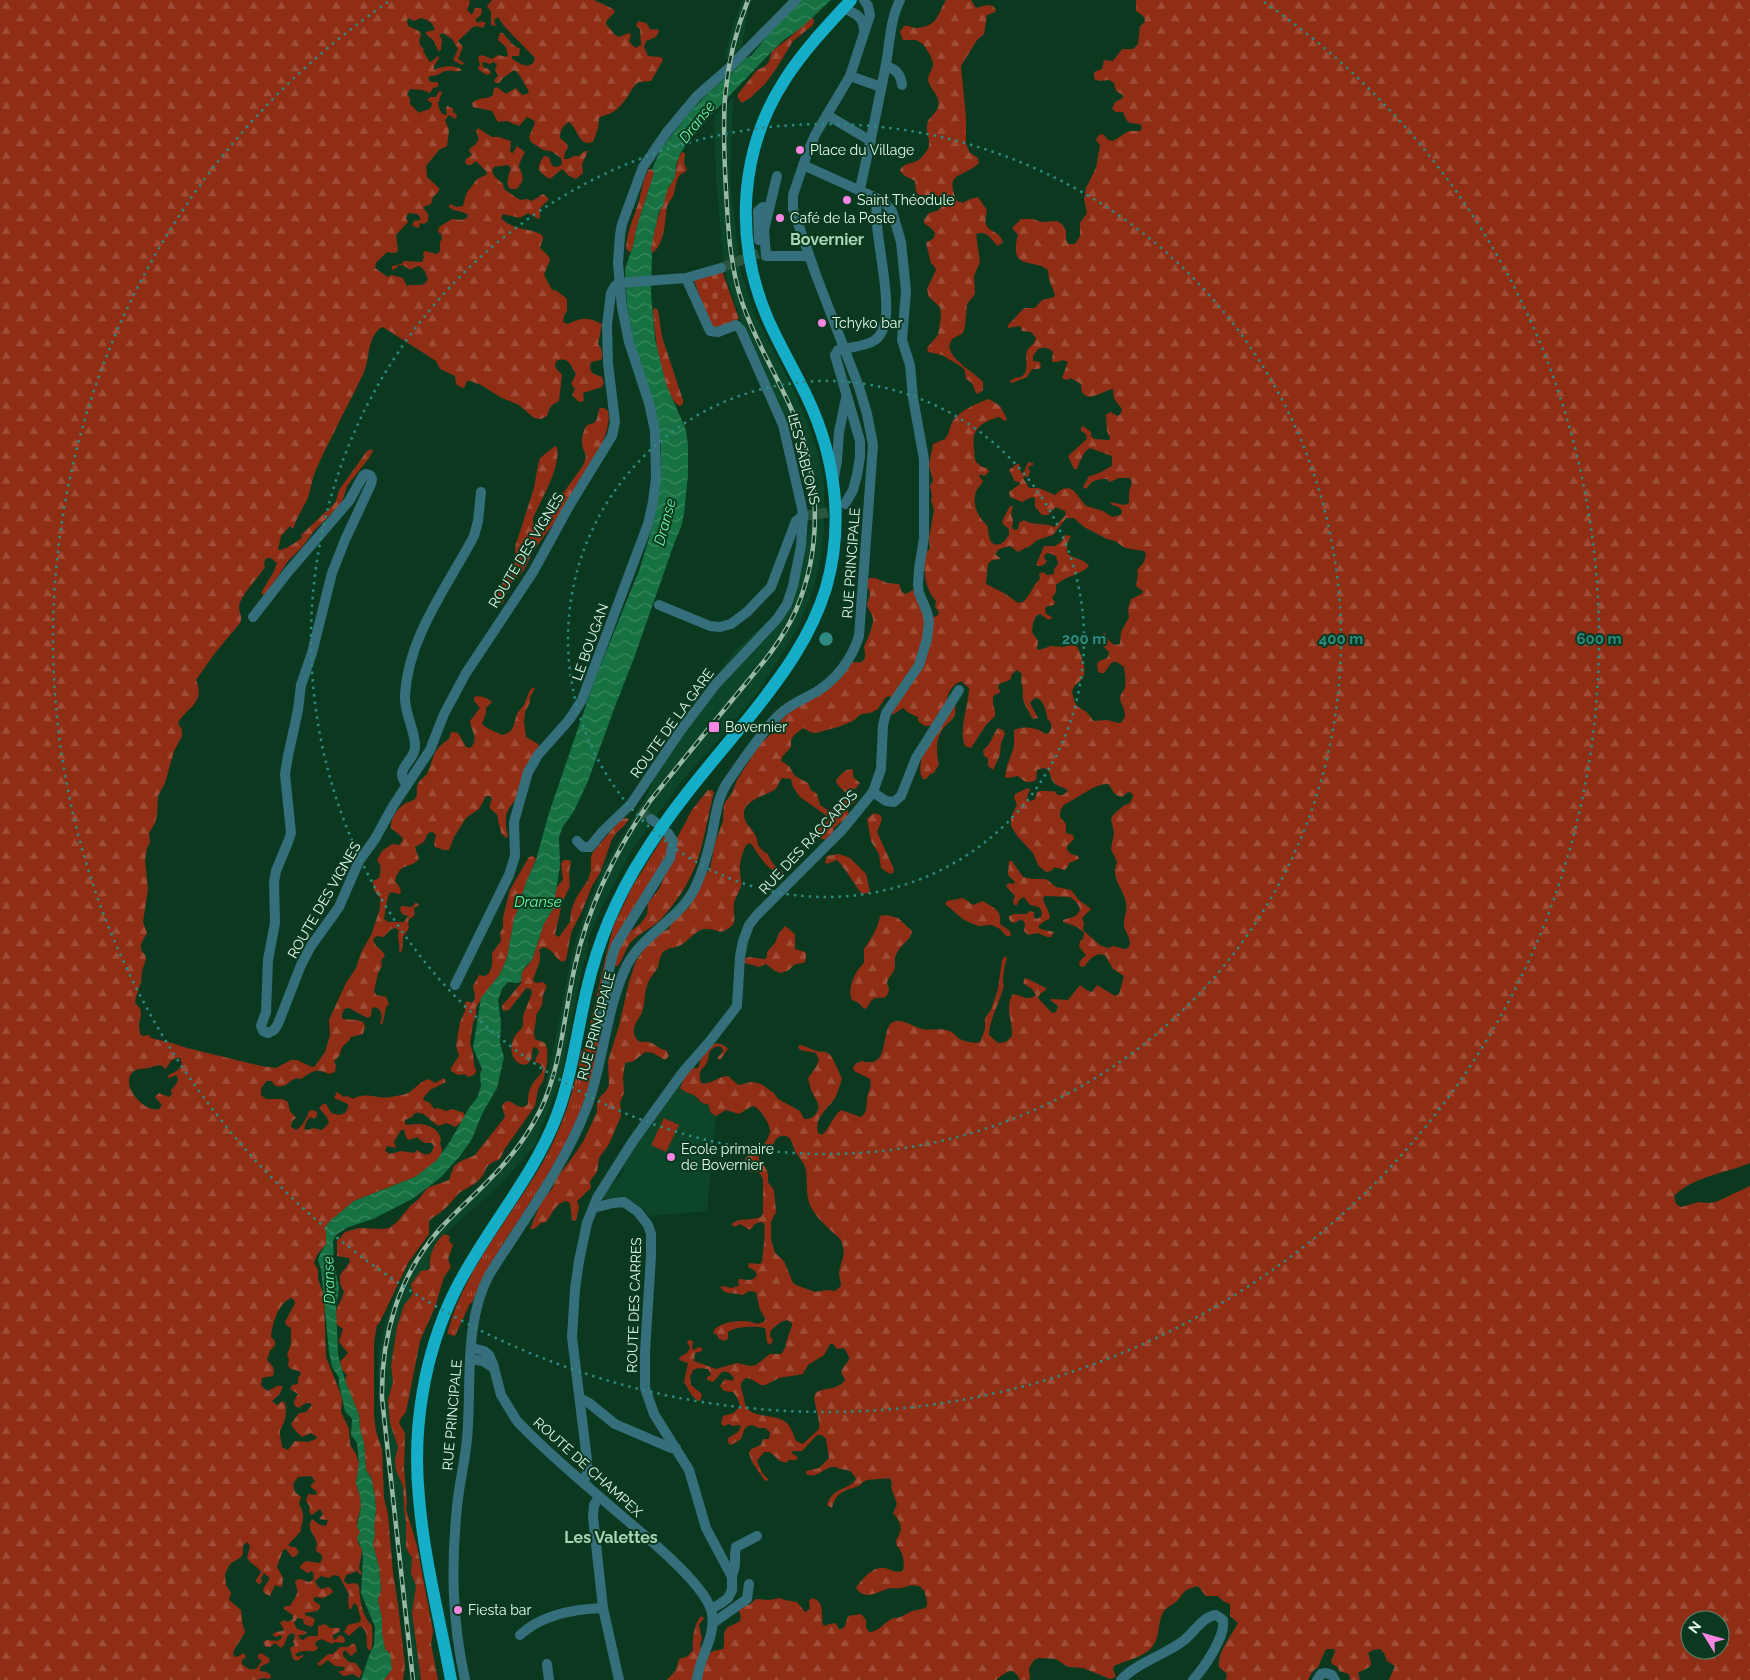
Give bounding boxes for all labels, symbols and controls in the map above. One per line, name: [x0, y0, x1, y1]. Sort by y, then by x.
water label: Dranse: [675, 98, 719, 146]
place label: Place du Village: [810, 142, 914, 158]
marker: Place du Village: [794, 144, 806, 156]
place label: Saint Théodule: [857, 192, 954, 208]
marker: Saint Théodule: [841, 194, 853, 206]
place label: Café de la Poste: [790, 210, 895, 226]
marker: Café de la Poste: [774, 212, 786, 224]
district label: Bovernier: [790, 230, 864, 249]
place label: Tchyko bar: [832, 315, 902, 331]
marker: Tchyko bar: [816, 317, 828, 329]
street label: LES SABLONS: [785, 412, 823, 507]
street label: ROUTE DES VIGNES: [485, 489, 567, 611]
water label: Dranse: [650, 497, 680, 547]
street label: RUE PRINCIPALE: [839, 507, 863, 619]
street label: LE BOUGAN: [569, 601, 611, 683]
centre of rings: [817, 630, 835, 648]
text: 200 m: [1062, 630, 1106, 648]
text: 400 m: [1319, 630, 1363, 648]
text: 600 m: [1576, 630, 1622, 648]
street label: ROUTE DE LA GARE: [627, 665, 717, 781]
place label: Bovernier: [725, 719, 787, 735]
marker: Bovernier: [707, 720, 721, 734]
street label: RUE DES RACCARDS: [756, 786, 861, 897]
street label: ROUTE DES VIGNES: [284, 839, 364, 961]
water label: Dranse: [514, 893, 562, 911]
street label: RUE PRINCIPALE: [574, 970, 618, 1082]
place label: Ecole primaire de Bovernier: [681, 1141, 774, 1173]
marker: Ecole primaire de Bovernier: [665, 1151, 677, 1163]
street label: ROUTE DES CARRES: [624, 1236, 644, 1373]
water label: Dranse: [319, 1256, 339, 1304]
street label: RUE PRINCIPALE: [439, 1359, 465, 1471]
street label: ROUTE DE CHAMPEX: [530, 1414, 646, 1520]
district label: Les Valettes: [564, 1528, 658, 1547]
place label: Fiesta bar: [468, 1602, 531, 1618]
marker: Fiesta bar: [452, 1604, 464, 1616]
north arrow: [1680, 1610, 1730, 1660]
text: N: [1685, 1618, 1704, 1636]

